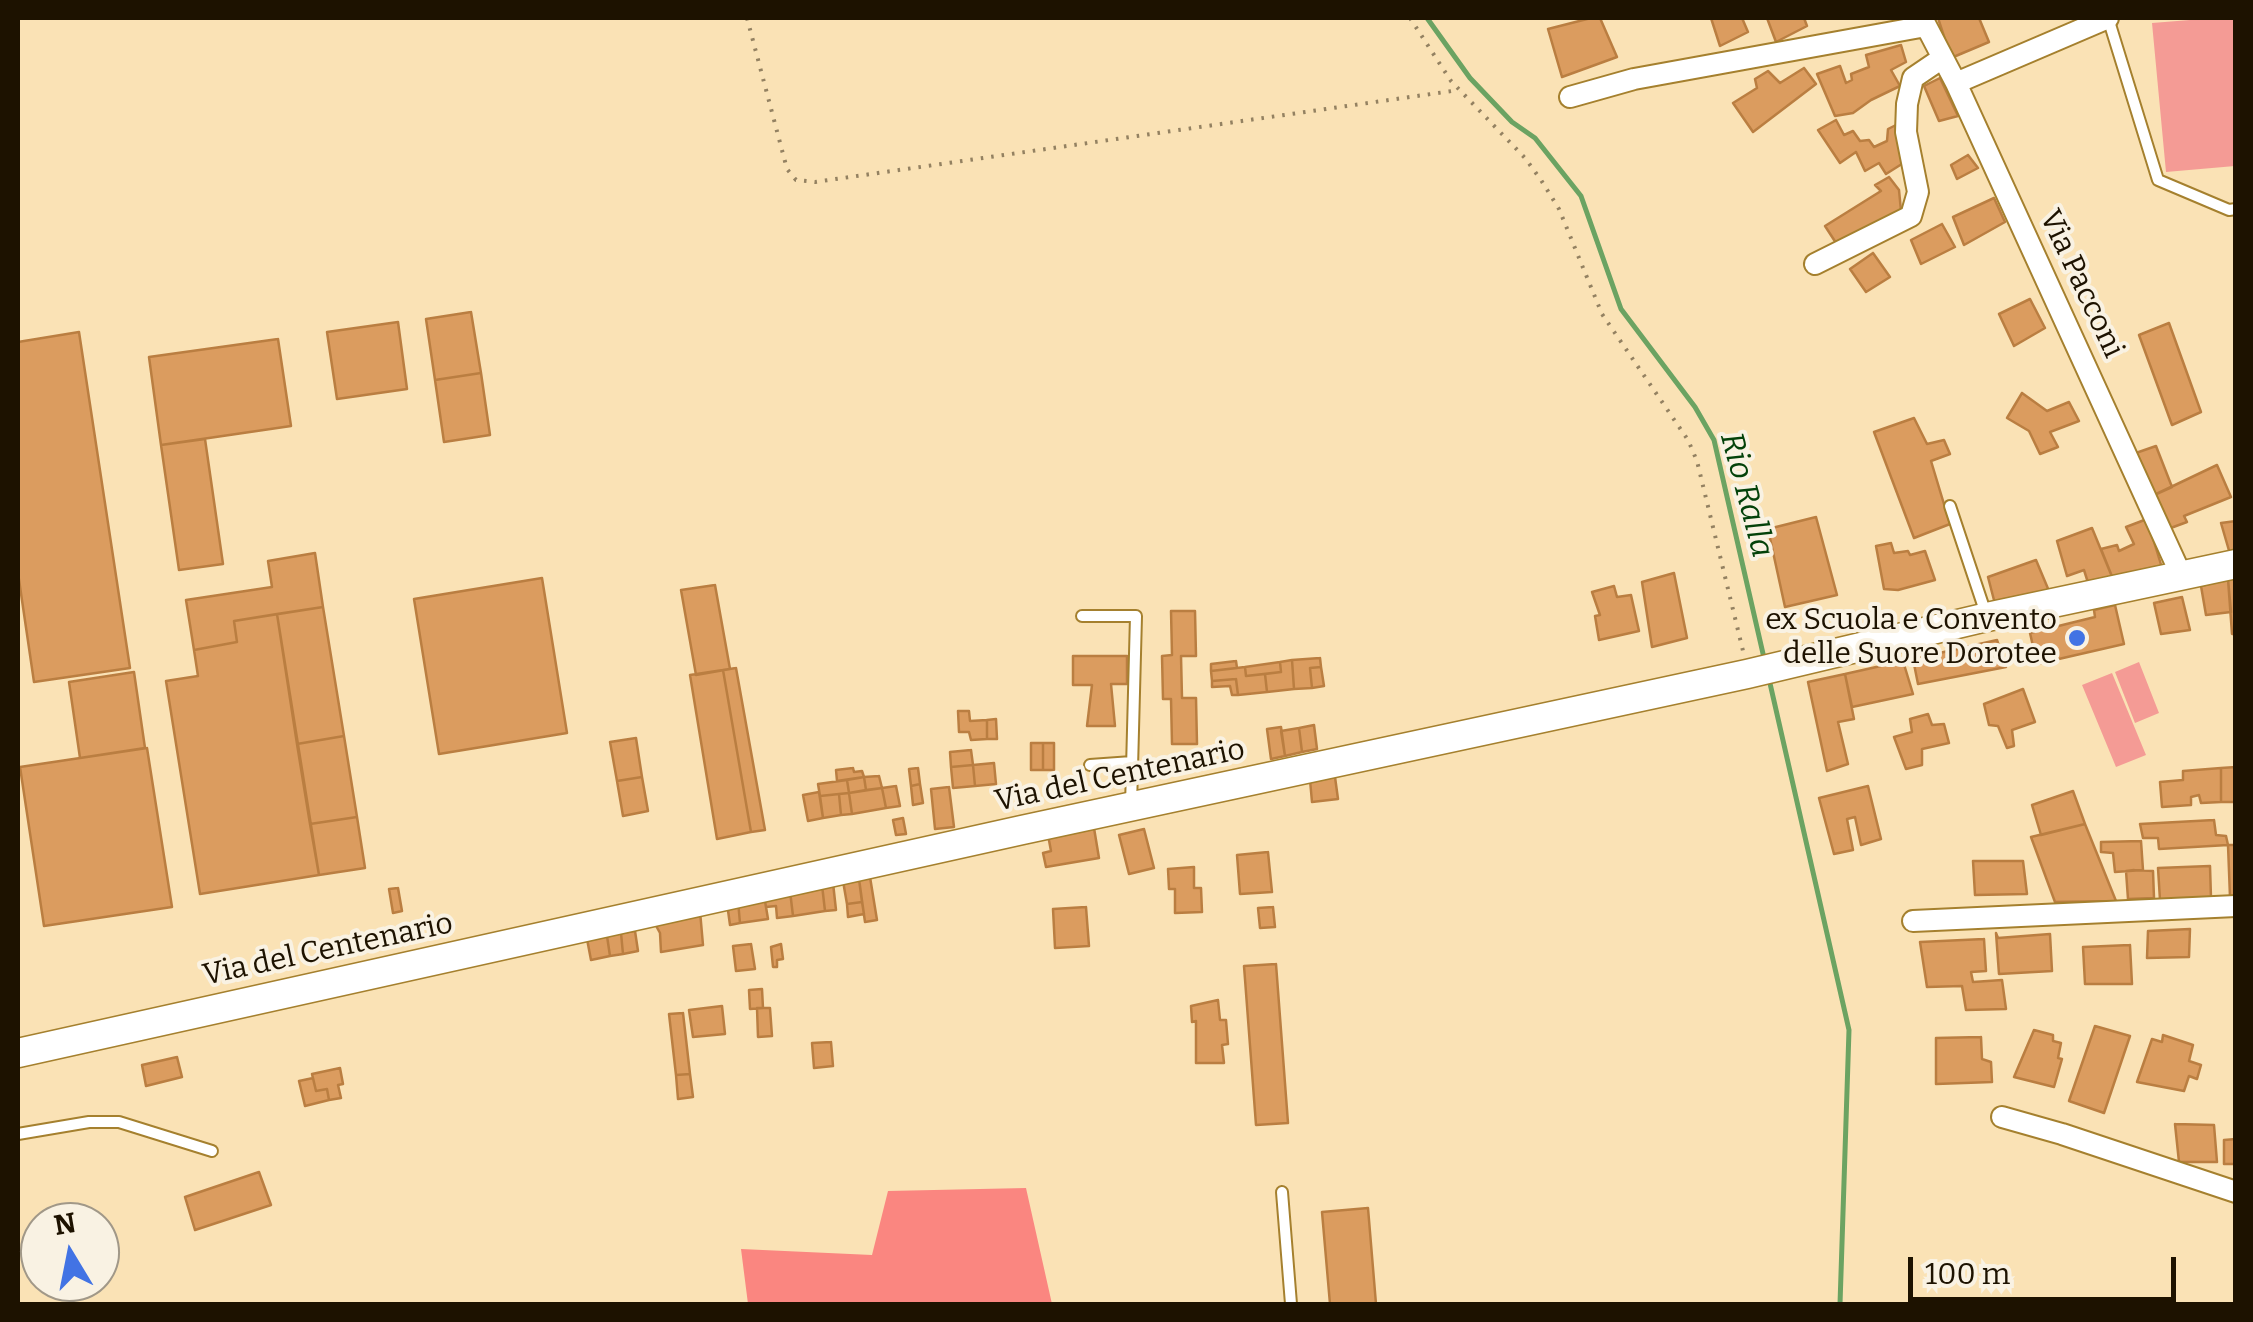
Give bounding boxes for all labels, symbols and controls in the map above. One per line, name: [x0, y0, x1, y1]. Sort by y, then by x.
street label: Via Pacconi: [2031, 204, 2131, 364]
water label: Rio Ralla: [1711, 428, 1781, 562]
place label: ex Scuola e Convento delle Suore Dorotee: [1765, 603, 2057, 674]
marker: ex Scuola e Convento delle Suore Dorotee: [2066, 627, 2088, 649]
street label: Via del Centenario: [992, 732, 1248, 820]
street label: Via del Centenario: [200, 906, 456, 994]
north arrow: [20, 1202, 120, 1302]
text: N: [52, 1206, 79, 1242]
scale bar: [1913, 1237, 2180, 1299]
text: 100 m: [1925, 1256, 2010, 1292]

